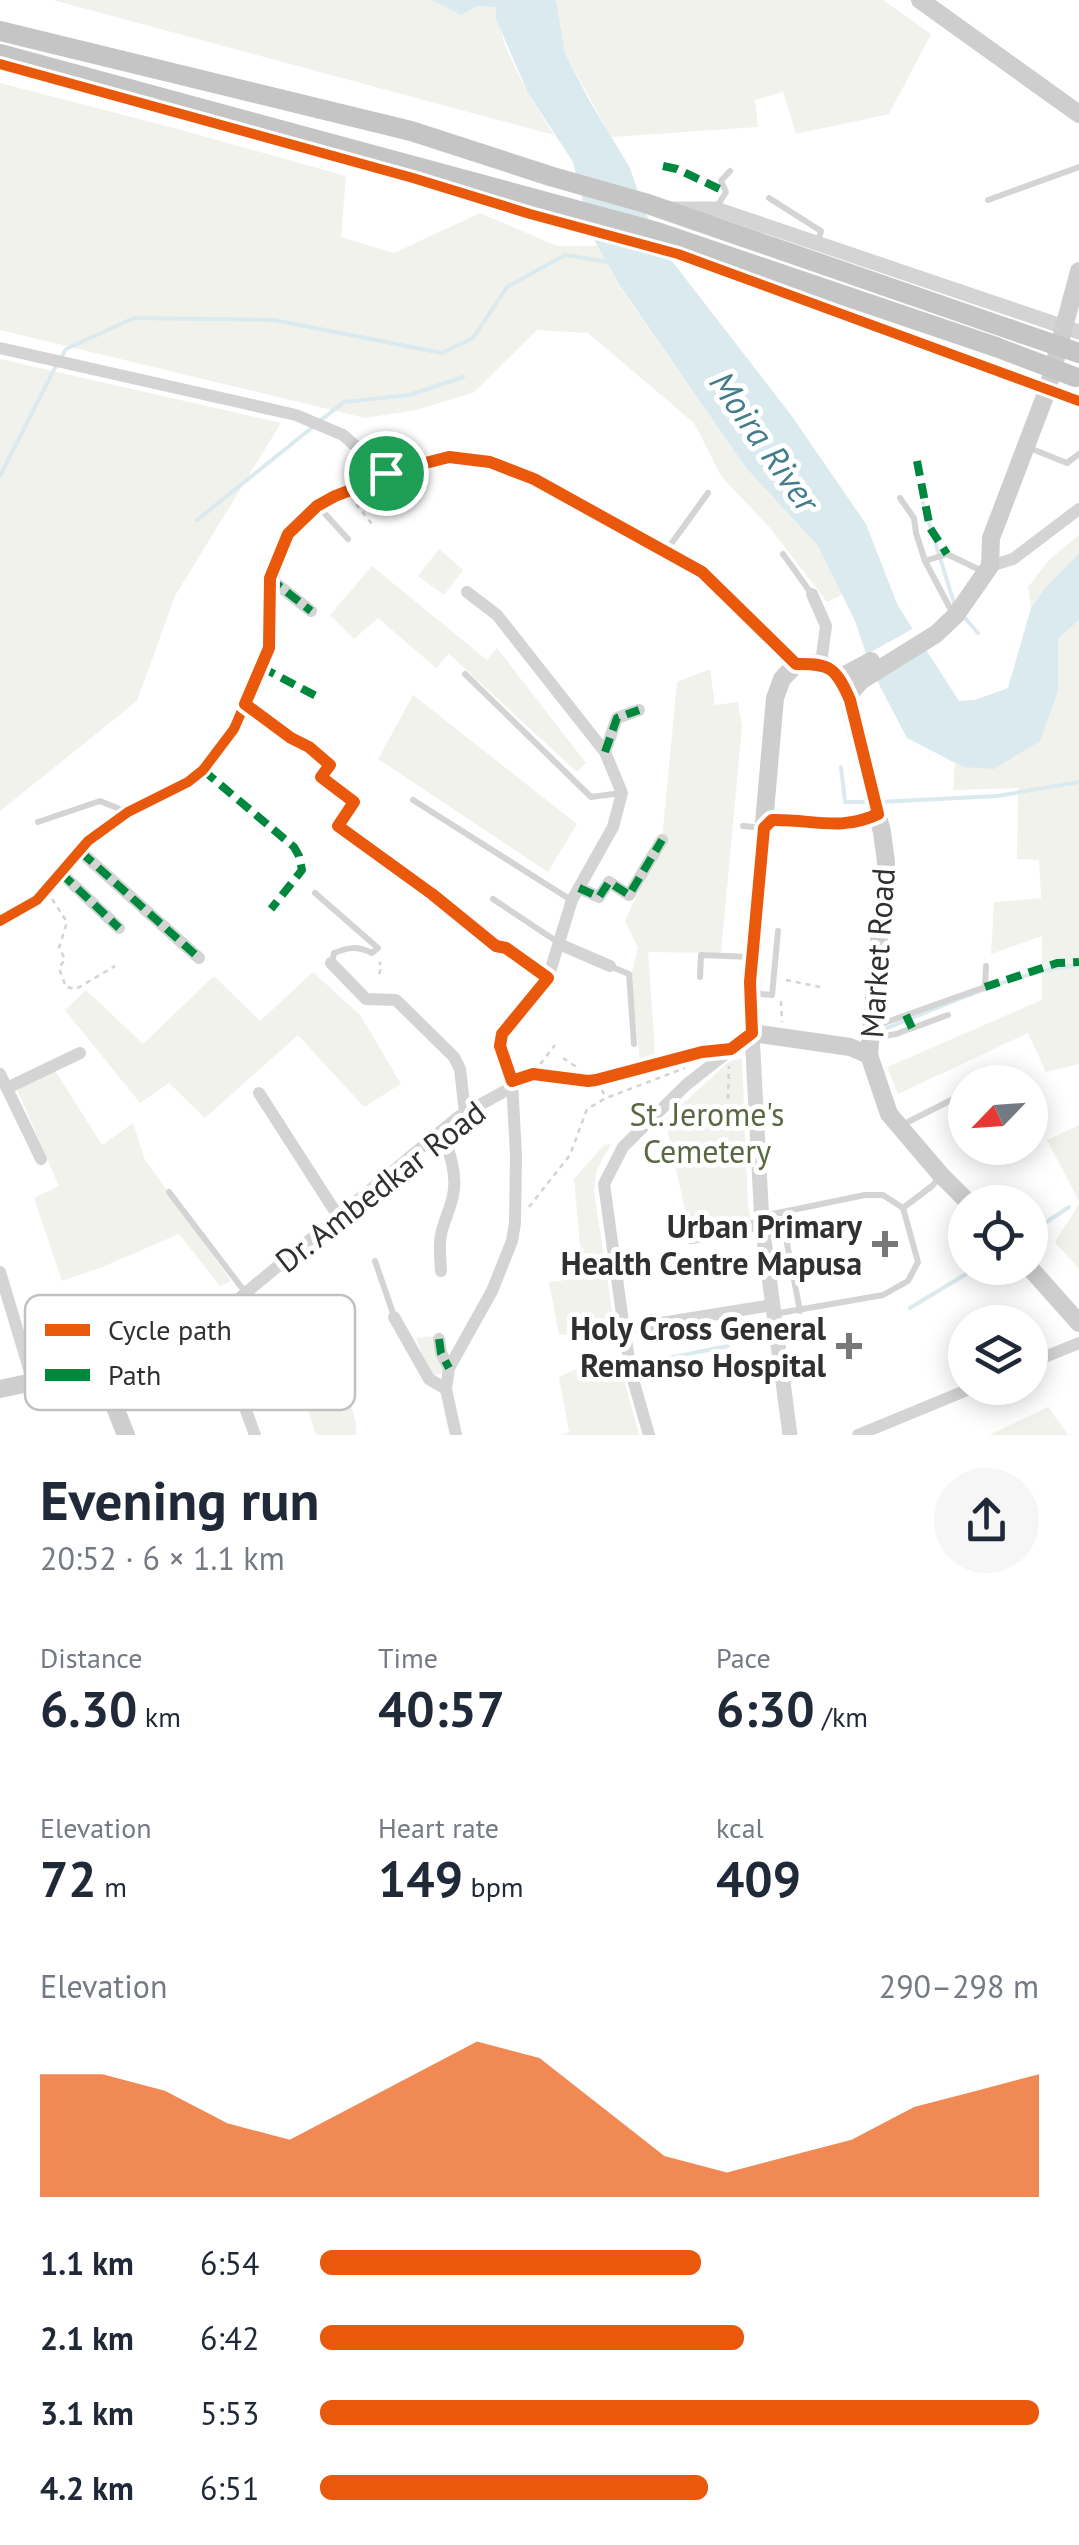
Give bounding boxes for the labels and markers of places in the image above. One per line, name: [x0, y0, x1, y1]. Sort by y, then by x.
pin: [344, 431, 429, 516]
place label: Urban Primary Health Centre Mapusa: [561, 1205, 863, 1284]
marker: Urban Primary Health Centre Mapusa: [872, 1231, 898, 1257]
place label: Holy Cross General Remanso Hospital: [570, 1307, 827, 1386]
marker: Holy Cross General Remanso Hospital: [836, 1333, 862, 1359]

